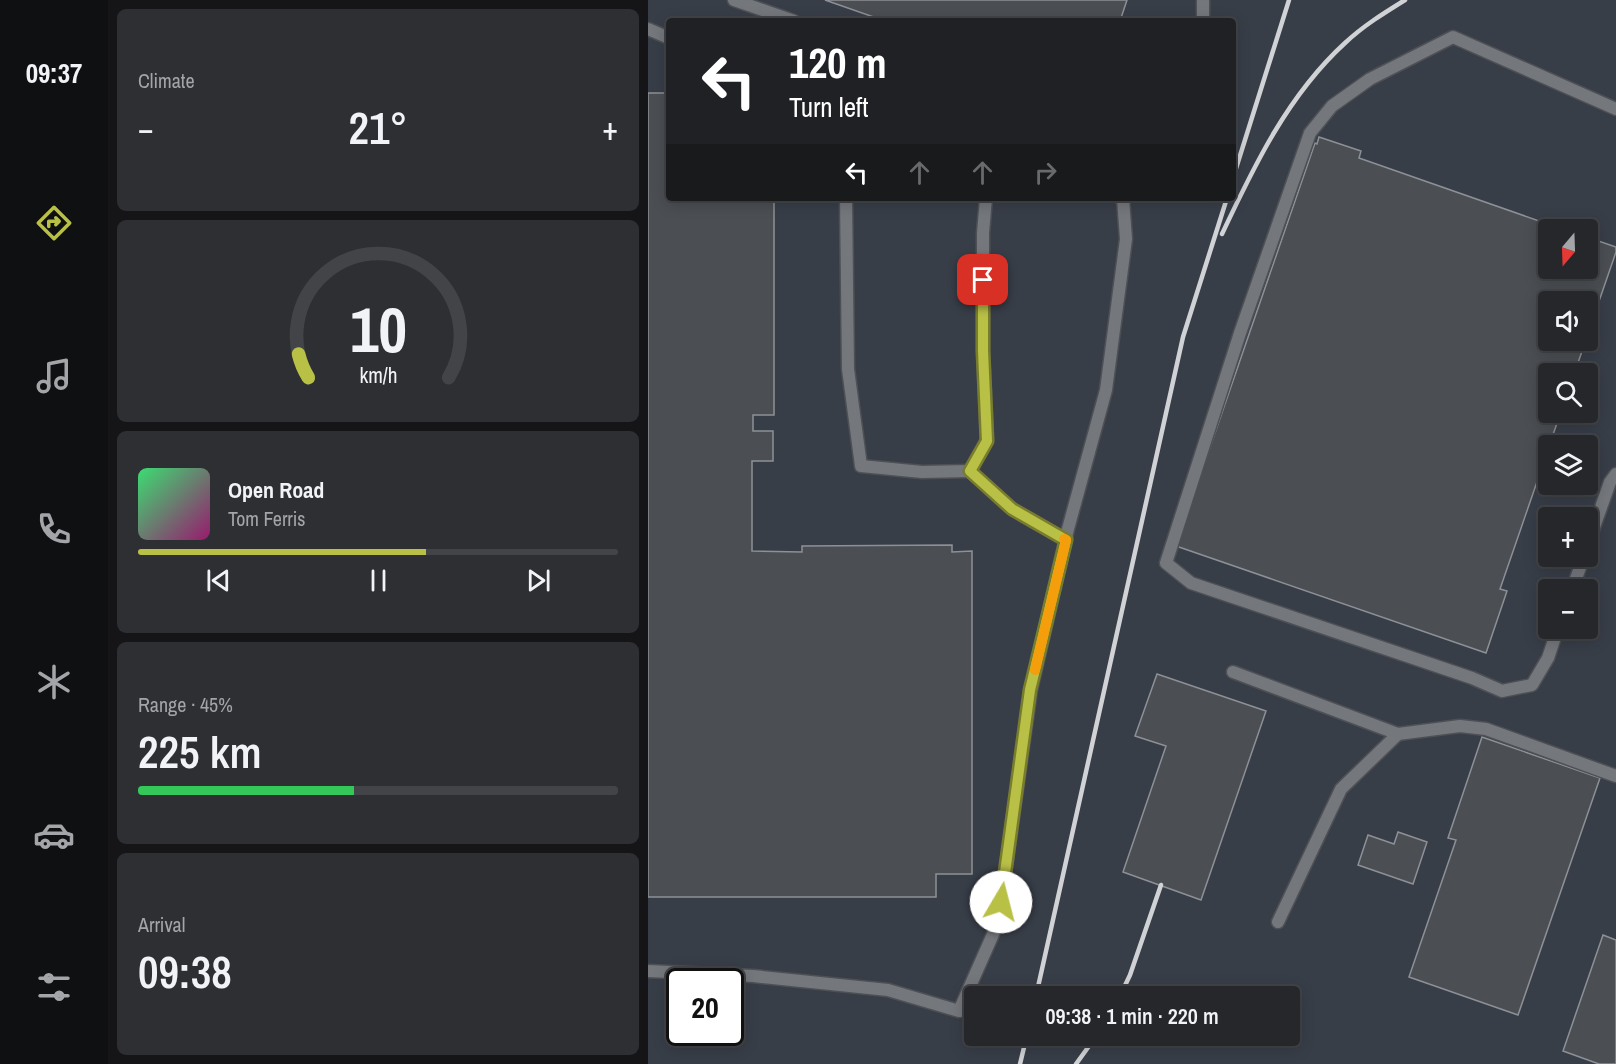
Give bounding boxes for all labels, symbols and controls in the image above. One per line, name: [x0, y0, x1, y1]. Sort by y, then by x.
text: 120 m: [789, 35, 887, 91]
icon: left: [690, 42, 768, 120]
text: 09:37: [26, 55, 82, 91]
text: Climate: [138, 67, 195, 94]
text: Turn left: [789, 89, 868, 125]
text: 21°: [348, 97, 408, 158]
text: −: [138, 106, 154, 150]
text: +: [602, 106, 618, 150]
icon: left: [840, 156, 873, 189]
icon: ahead: [903, 156, 936, 189]
icon: ahead: [966, 156, 999, 189]
icon: right: [1029, 156, 1062, 189]
icon: directions: [33, 202, 75, 244]
north arrow: [1538, 219, 1598, 279]
map controls: [1538, 219, 1598, 639]
pin: [957, 254, 1008, 305]
icon: arrive: [966, 263, 999, 296]
text: 10: [350, 287, 406, 371]
button: sound: [1538, 291, 1598, 351]
icon: music: [33, 355, 75, 397]
text: km/h: [359, 361, 397, 390]
button: search: [1538, 363, 1598, 423]
button: layers: [1538, 435, 1598, 495]
text: Open Road: [228, 475, 324, 505]
text: Tom Ferris: [228, 505, 306, 532]
button: +: [1538, 507, 1598, 567]
icon: phone: [33, 508, 75, 550]
icon: previous: [202, 564, 235, 597]
icon: pause: [362, 564, 395, 597]
icon: next: [522, 564, 555, 597]
button: −: [1538, 579, 1598, 639]
icon: climate: [33, 661, 75, 703]
text: Range · 45%: [138, 691, 233, 718]
text: 225 km: [138, 721, 262, 782]
icon: car: [33, 814, 75, 856]
position arrow: [969, 870, 1033, 934]
text: Arrival: [138, 911, 185, 938]
text: 09:38: [138, 941, 232, 1002]
icon: filters: [33, 966, 75, 1008]
speed limit sign: 20: [666, 968, 744, 1046]
text: 09:38 · 1 min · 220 m: [1045, 1001, 1219, 1031]

